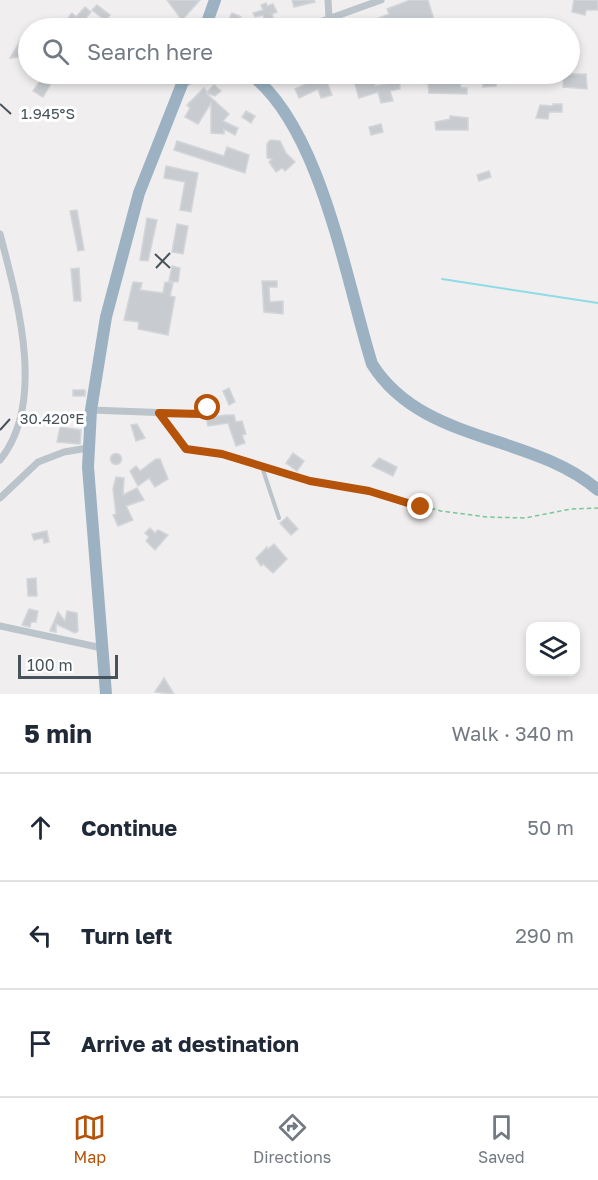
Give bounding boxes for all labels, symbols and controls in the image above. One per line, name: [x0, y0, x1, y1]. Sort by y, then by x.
search box: [18, 18, 580, 84]
icon: search: [39, 35, 72, 68]
text: Search here: [87, 38, 213, 65]
text: 1.945°S: [21, 104, 75, 122]
route start: [194, 394, 220, 420]
text: 30.420°E: [20, 409, 84, 427]
route end: [407, 493, 433, 519]
map controls: [526, 622, 580, 676]
button: layers: [526, 622, 580, 676]
scale bar: [18, 652, 118, 680]
text: 100 m: [27, 655, 73, 675]
text: 5 min: [24, 718, 92, 749]
text: Walk · 340 m: [452, 721, 574, 745]
icon: ahead: [24, 811, 57, 844]
text: Continue: [81, 814, 177, 841]
text: 50 m: [527, 815, 574, 839]
icon: left: [24, 919, 57, 952]
text: Turn left: [81, 922, 172, 949]
text: 290 m: [515, 923, 574, 947]
icon: arrive: [24, 1027, 57, 1060]
text: Arrive at destination: [81, 1030, 299, 1057]
tab: Map: [73, 1111, 106, 1167]
tab: Directions: [253, 1111, 331, 1167]
tab: Saved: [478, 1111, 525, 1167]

